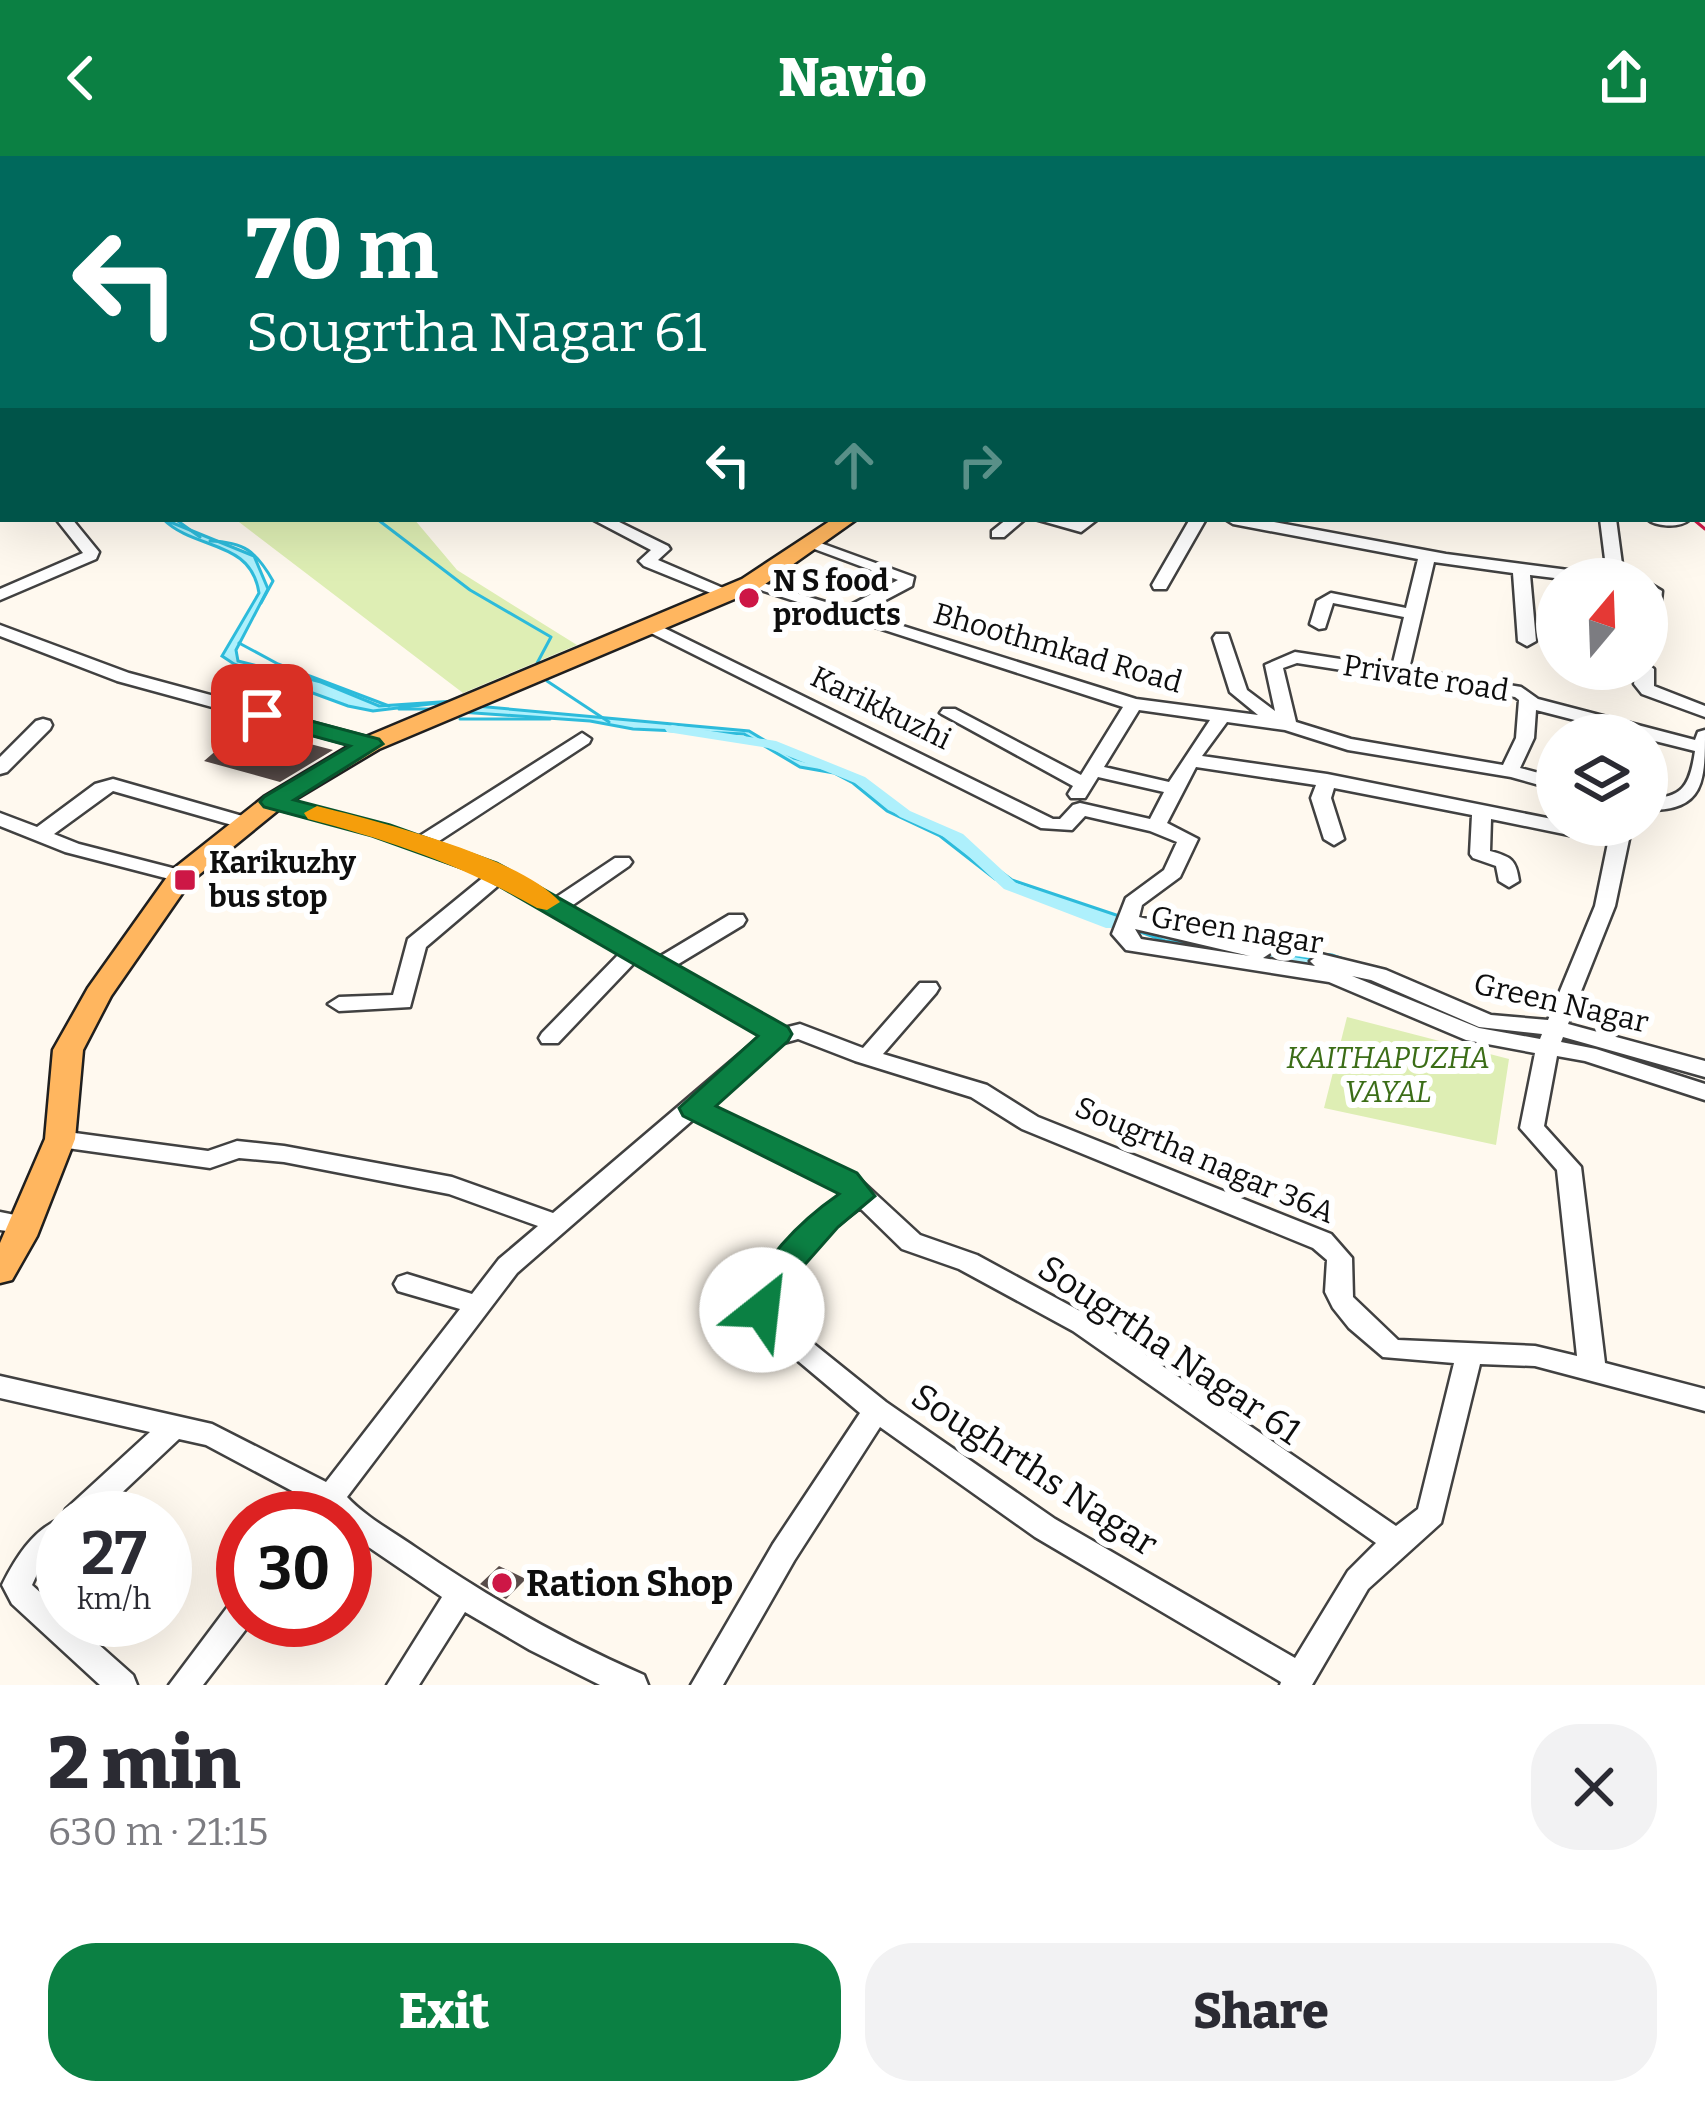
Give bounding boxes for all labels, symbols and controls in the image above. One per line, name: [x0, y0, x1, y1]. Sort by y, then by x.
icon: back: [48, 45, 114, 111]
icon: share: [1591, 45, 1657, 111]
text: Navio: [778, 46, 927, 110]
text: 70 m: [246, 199, 438, 300]
icon: left: [48, 204, 204, 360]
text: Sougrtha Nagar 61: [246, 301, 707, 365]
icon: left: [695, 432, 761, 498]
icon: ahead: [821, 432, 887, 498]
icon: right: [947, 432, 1013, 498]
north arrow: [1536, 558, 1668, 690]
map controls: [1536, 558, 1668, 846]
place label: N S food products: [773, 563, 901, 633]
marker: N S food products: [736, 585, 762, 611]
street label: Bhoothmkad Road: [930, 595, 1187, 701]
street label: Private road: [1341, 647, 1512, 709]
street label: Karikkuzhi: [805, 659, 957, 757]
pin: [211, 664, 313, 766]
icon: arrive: [229, 682, 295, 748]
button: layers: [1536, 714, 1668, 846]
place label: Karikuzhy bus stop: [209, 845, 356, 915]
marker: Karikuzhy bus stop: [172, 867, 198, 893]
street label: Green nagar: [1148, 899, 1326, 961]
street label: Green Nagar: [1470, 965, 1652, 1041]
park label: KAITHAPUZHA VAYAL: [1286, 1040, 1490, 1110]
street label: Sougrtha nagar 36A: [1070, 1089, 1341, 1231]
street label: Sougrtha Nagar 61: [1030, 1246, 1309, 1454]
position arrow: [699, 1247, 825, 1373]
street label: Soughrths Nagar: [903, 1374, 1166, 1566]
speed limit sign: 30: [216, 1491, 372, 1647]
text: 27: [81, 1518, 147, 1590]
place label: Ration Shop: [526, 1562, 733, 1606]
marker: Ration Shop: [489, 1570, 515, 1596]
text: km/h: [77, 1581, 151, 1617]
text: 2 min: [48, 1721, 240, 1807]
button: close: [1531, 1724, 1657, 1850]
text: 630 m · 21:15: [48, 1809, 268, 1855]
button: Exit: [48, 1943, 841, 2081]
button: Share: [865, 1943, 1657, 2081]

